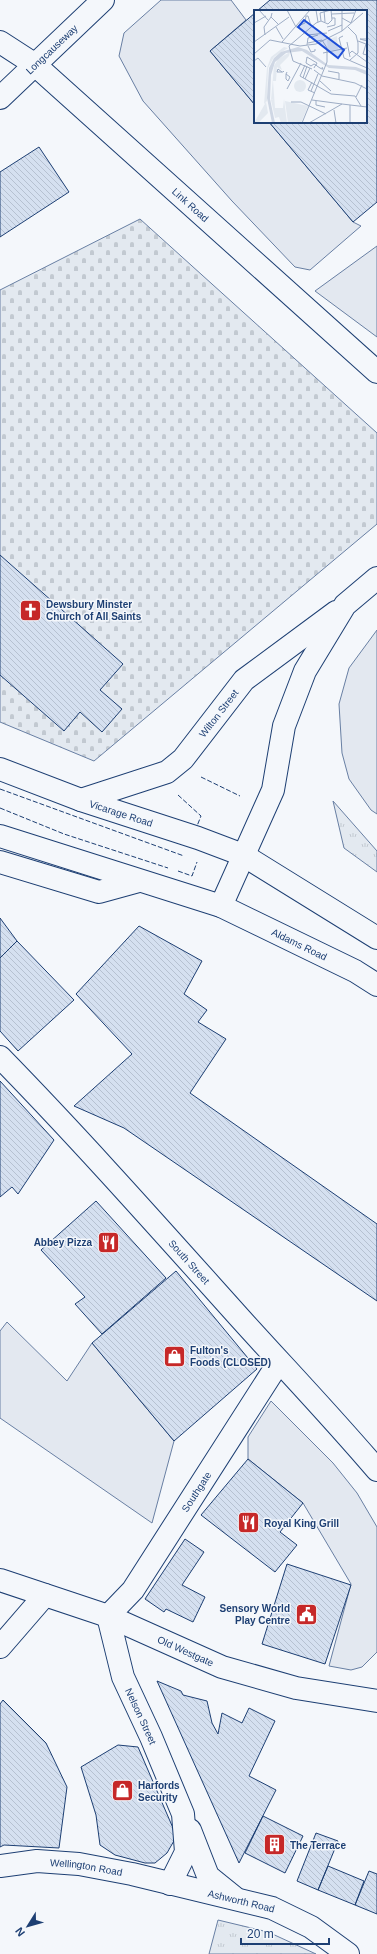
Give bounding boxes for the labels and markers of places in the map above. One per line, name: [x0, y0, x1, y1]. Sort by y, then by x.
church icon: Dewsbury Minster Church of All Saints: [18, 597, 44, 623]
place label: Dewsbury Minster Church of All Saints: [46, 599, 142, 622]
restaurant icon: Abbey Pizza: [95, 1229, 121, 1255]
place label: Abbey Pizza: [34, 1237, 92, 1248]
shop icon: Fulton's Foods (CLOSED): [161, 1343, 187, 1369]
place label: Fulton's Foods (CLOSED): [190, 1345, 271, 1368]
restaurant icon: Royal King Grill: [236, 1510, 262, 1536]
place label: Royal King Grill: [264, 1518, 339, 1529]
public building icon: Sensory World Play Centre: [293, 1601, 319, 1627]
place label: Sensory World Play Centre: [220, 1603, 290, 1626]
shop icon: Harfords Security: [110, 1778, 136, 1804]
place label: Harfords Security: [138, 1780, 180, 1803]
building icon: The Terrace: [261, 1832, 287, 1858]
place label: The Terrace: [290, 1840, 346, 1851]

